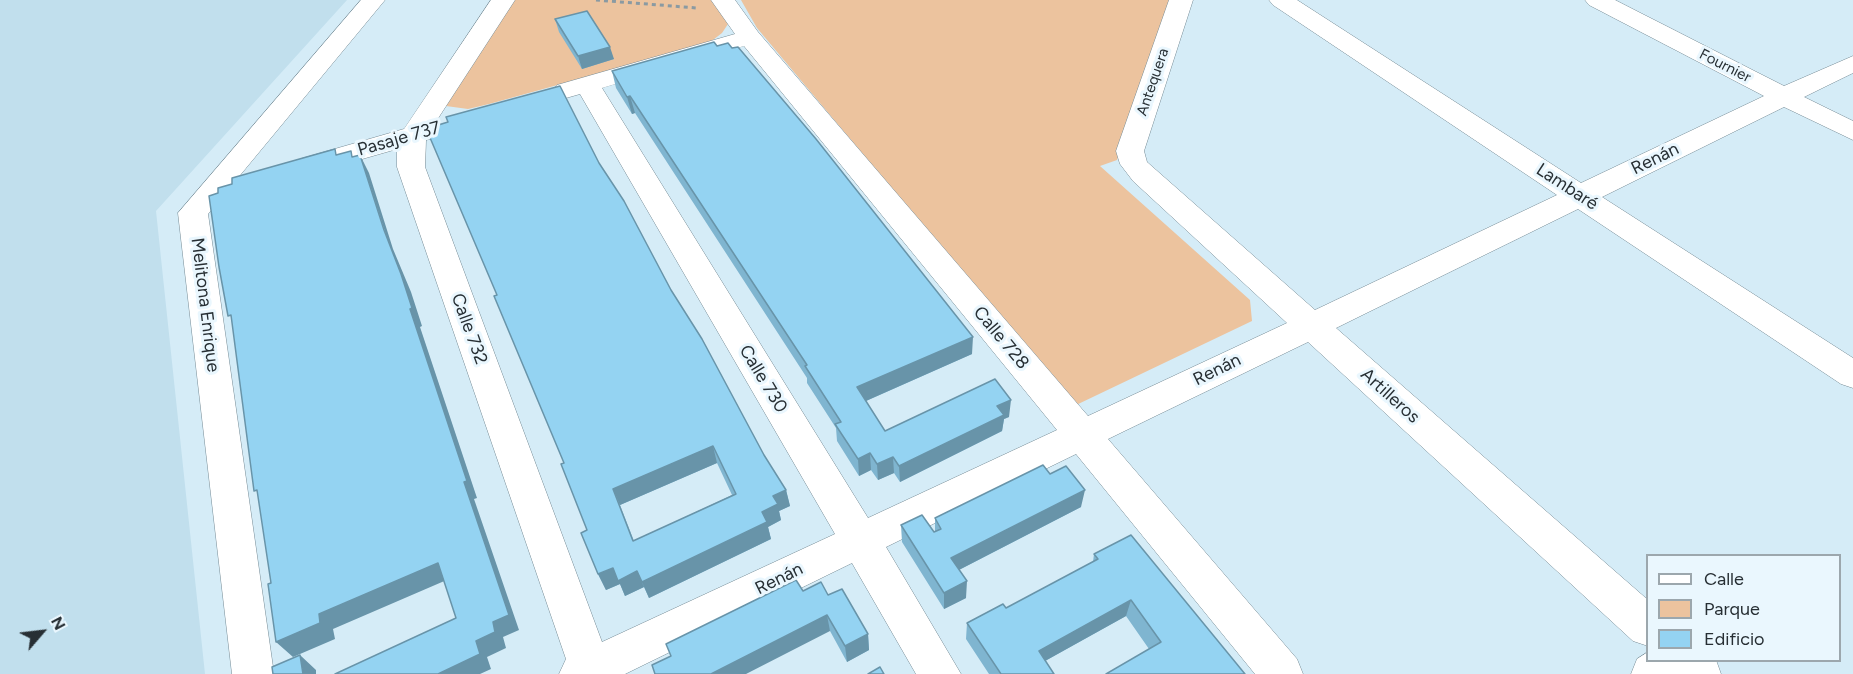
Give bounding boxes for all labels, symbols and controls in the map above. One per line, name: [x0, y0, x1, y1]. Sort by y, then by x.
street label: Fournier: [1696, 45, 1754, 87]
street label: Antequera: [1133, 46, 1173, 118]
street label: Pasaje 737: [355, 117, 443, 161]
street label: Renán: [1628, 138, 1682, 180]
street label: Lambaré: [1532, 159, 1602, 215]
street label: Melitona Enrique: [186, 237, 224, 373]
street label: Calle 732: [446, 291, 492, 367]
street label: Calle 728: [969, 302, 1033, 374]
street label: Calle 730: [734, 341, 792, 417]
street label: Renán: [1190, 349, 1244, 391]
street label: Artilleros: [1356, 364, 1424, 428]
legend: [1646, 554, 1841, 662]
street label: Renán: [752, 558, 806, 600]
text: Calle: [1704, 568, 1744, 590]
text: Parque: [1704, 598, 1760, 620]
north arrow: [12, 602, 72, 662]
text: N: [47, 613, 70, 633]
text: Edificio: [1704, 628, 1765, 650]

